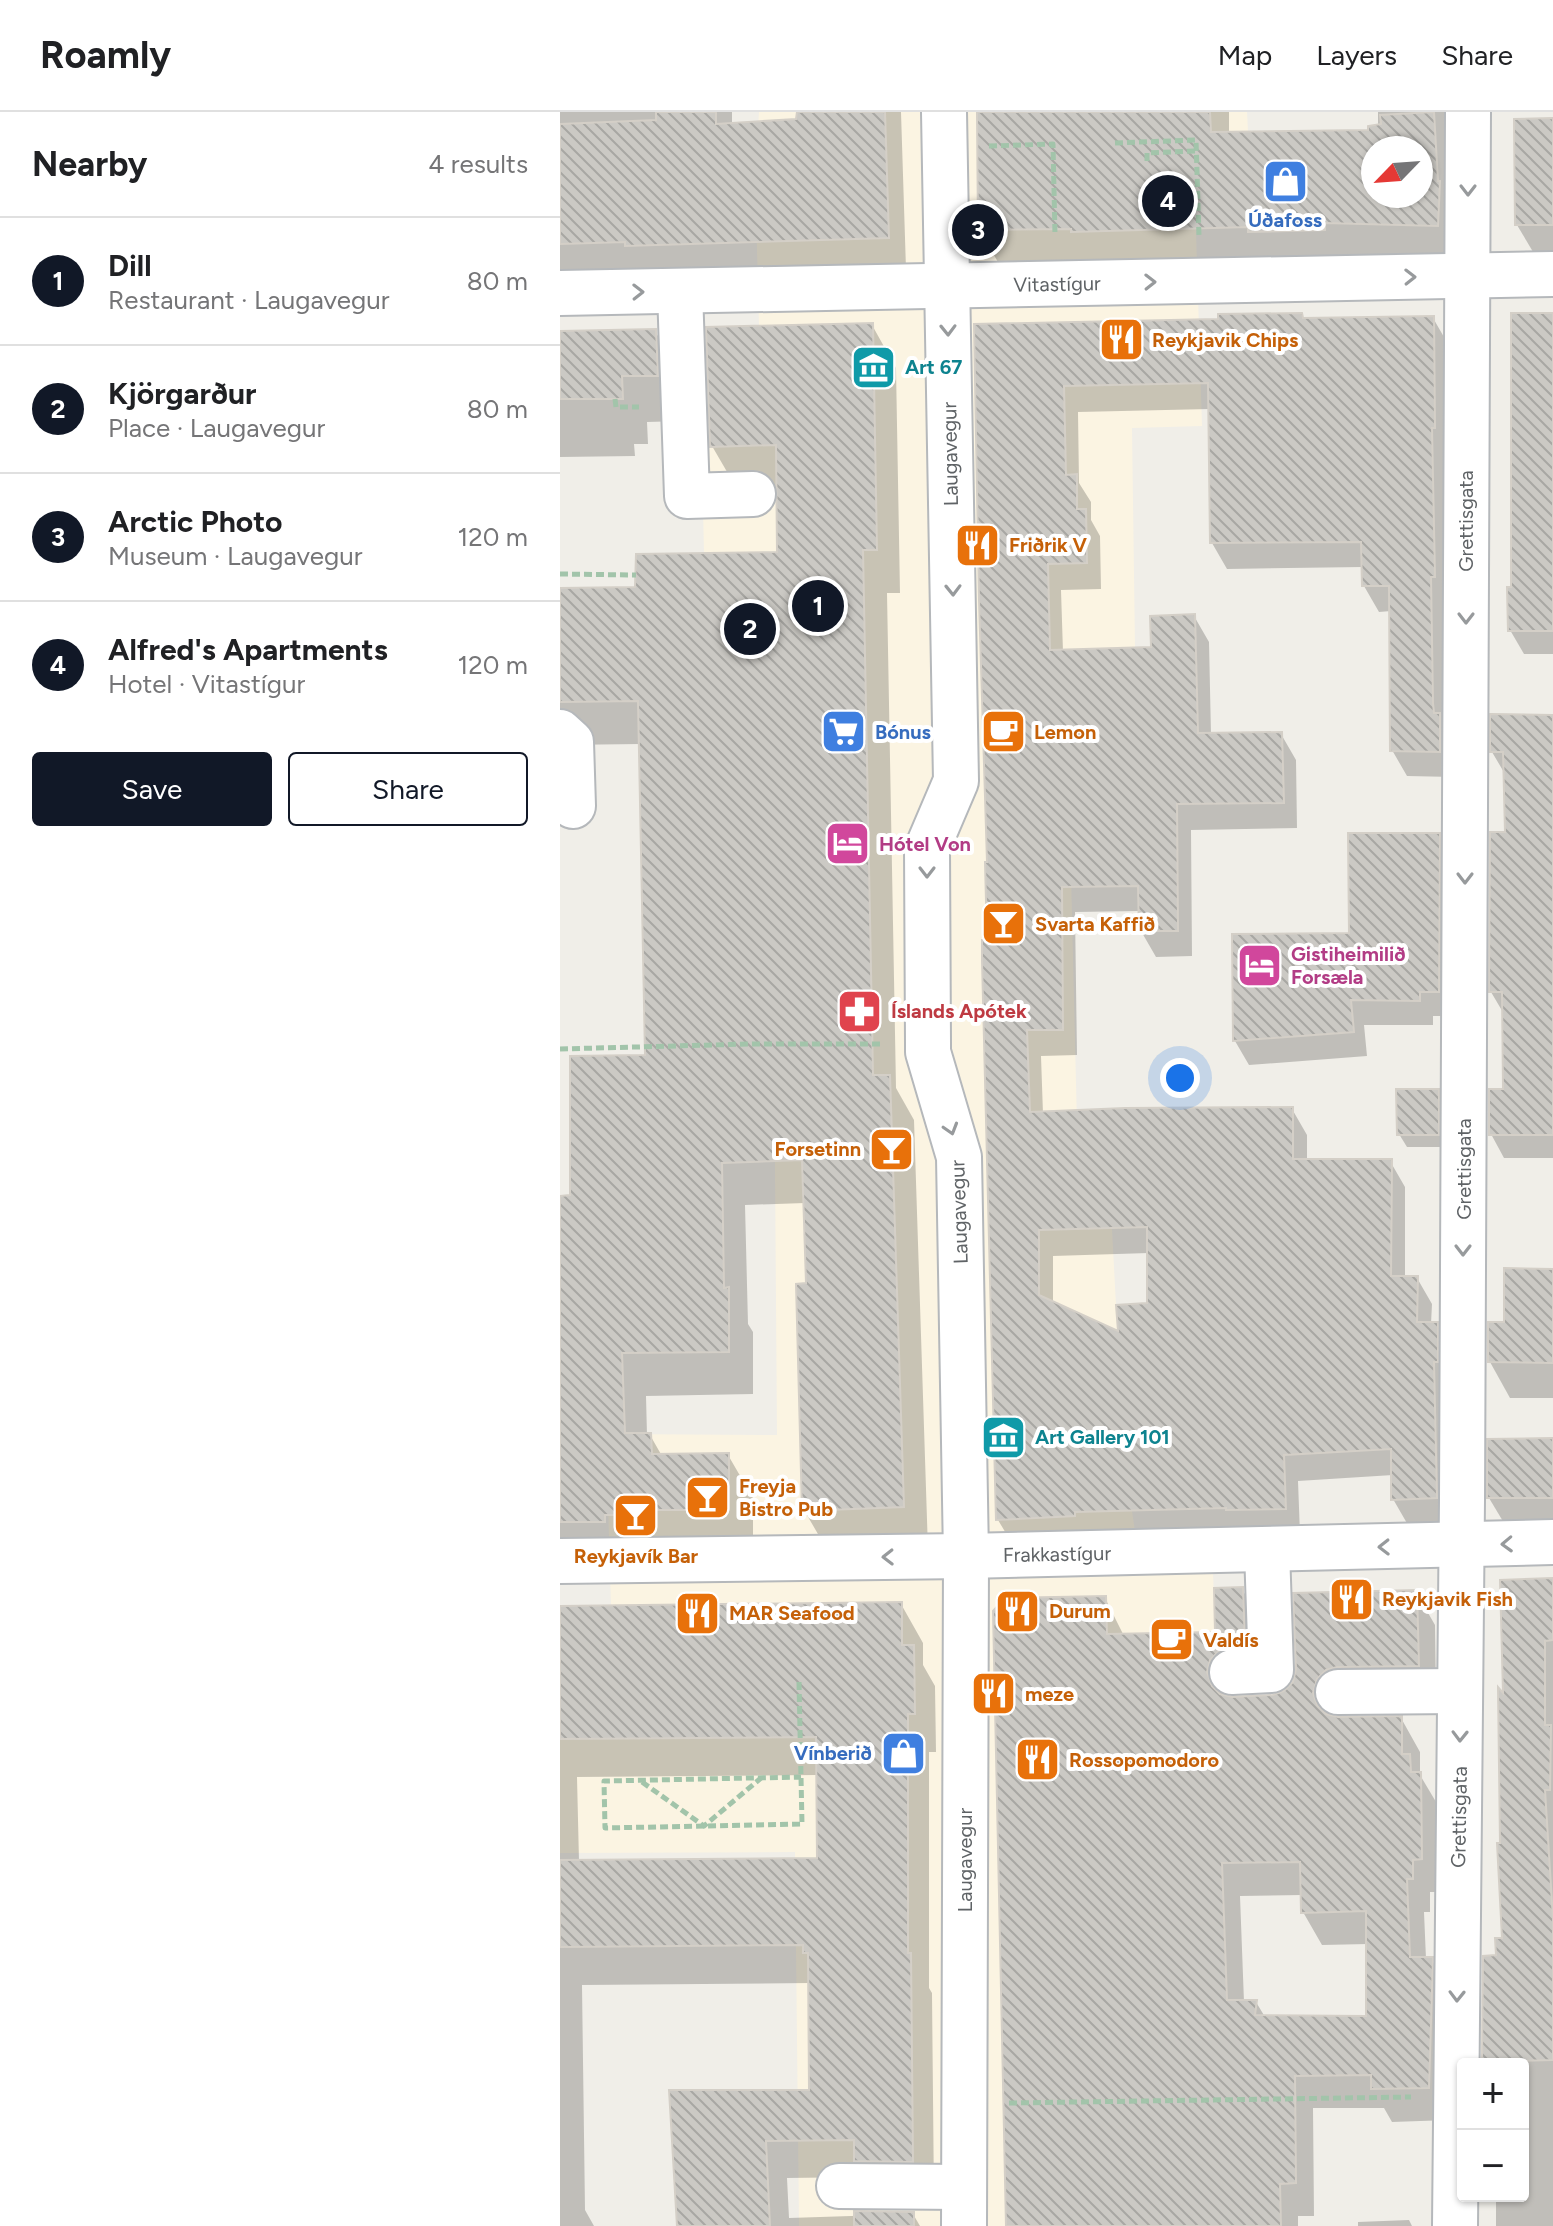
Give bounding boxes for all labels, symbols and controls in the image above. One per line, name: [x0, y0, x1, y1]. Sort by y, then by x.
text: Roamly: [40, 32, 171, 78]
text: Map: [1218, 38, 1272, 72]
text: Layers: [1316, 38, 1397, 72]
text: Share: [1441, 38, 1513, 72]
north arrow: [1361, 136, 1433, 208]
text: Nearby: [32, 144, 147, 185]
text: 4 results: [428, 148, 528, 180]
shop icon: Úðafoss: [1261, 157, 1309, 205]
pin: 4: [1142, 171, 1194, 231]
one-way arrow: [1459, 184, 1477, 197]
pin: 3: [952, 200, 1004, 260]
place label: Úðafoss: [1248, 208, 1322, 232]
text: Dill: [108, 247, 152, 284]
text: 1: [53, 265, 63, 297]
text: 80 m: [467, 265, 528, 297]
one-way arrow: [1404, 268, 1417, 286]
street label: Vitastígur: [1013, 271, 1101, 297]
one-way arrow: [1144, 273, 1157, 291]
one-way arrow: [632, 283, 645, 300]
text: Restaurant · Laugavegur: [108, 284, 390, 316]
restaurant icon: Reykjavik Chips: [1097, 316, 1145, 364]
one-way arrow: [939, 324, 957, 337]
place label: Reykjavik Chips: [1152, 328, 1298, 352]
museum icon: Art 67: [850, 343, 898, 391]
place label: Art 67: [905, 355, 962, 379]
text: Kjörgarður: [108, 375, 256, 412]
text: 2: [50, 393, 66, 425]
text: 80 m: [467, 393, 528, 425]
street label: Laugavegur: [937, 401, 963, 506]
text: Place · Laugavegur: [108, 412, 325, 444]
street label: Grettisgata: [1454, 470, 1478, 572]
text: Arctic Photo: [108, 503, 282, 540]
text: 3: [51, 521, 65, 553]
text: 120 m: [458, 521, 528, 553]
restaurant icon: Friðrik V: [954, 521, 1002, 569]
place label: Friðrik V: [1009, 533, 1087, 557]
text: Museum · Laugavegur: [108, 540, 362, 572]
pin: 1: [792, 576, 844, 636]
one-way arrow: [944, 584, 961, 597]
pin: 2: [724, 599, 776, 659]
one-way arrow: [1457, 612, 1475, 625]
text: Alfred's Apartments: [108, 631, 388, 668]
text: 4: [50, 649, 66, 681]
text: 120 m: [458, 649, 528, 681]
text: Hotel · Vitastígur: [108, 668, 305, 700]
supermarket icon: Bónus: [820, 708, 868, 756]
cafe icon: Lemon: [979, 708, 1027, 756]
place label: Bónus: [875, 720, 931, 744]
place label: Lemon: [1034, 720, 1096, 744]
button: Save: [32, 752, 272, 826]
button: Share: [288, 752, 528, 826]
hotel icon: Hótel Von: [824, 820, 872, 868]
place label: Hótel Von: [879, 832, 971, 856]
one-way arrow: [919, 866, 936, 879]
one-way arrow: [1456, 872, 1474, 885]
bar icon: Svarta Kaffið: [980, 900, 1028, 948]
place label: Svarta Kaffið: [1035, 912, 1155, 936]
hotel icon: Gistiheimilið Forsæla: [1236, 941, 1284, 989]
place label: Gistiheimilið Forsæla: [1291, 942, 1406, 989]
pharmacy icon: Íslands Apótek: [836, 987, 884, 1035]
place label: Íslands Apótek: [891, 999, 1027, 1023]
your location: [1160, 1058, 1200, 1098]
street label: Grettisgata: [1452, 1118, 1476, 1220]
one-way arrow: [942, 1121, 958, 1135]
bar icon: Forsetinn: [868, 1125, 916, 1173]
place label: Forsetinn: [774, 1137, 861, 1161]
street label: Laugavegur: [945, 1159, 973, 1265]
one-way arrow: [1454, 1244, 1472, 1257]
museum icon: Art Gallery 101: [980, 1413, 1028, 1461]
place label: Art Gallery 101: [1035, 1425, 1170, 1449]
bar icon: Freyja Bistro Pub: [684, 1474, 732, 1522]
place label: Freyja Bistro Pub: [739, 1474, 833, 1521]
bar icon: Reykjavík Bar: [612, 1492, 660, 1540]
one-way arrow: [1500, 1535, 1513, 1552]
one-way arrow: [1377, 1539, 1390, 1556]
street label: Frakkastígur: [1003, 1541, 1112, 1567]
place label: Reykjavík Bar: [574, 1544, 699, 1568]
one-way arrow: [881, 1548, 894, 1566]
restaurant icon: Reykjavik Fish: [1327, 1575, 1375, 1623]
restaurant icon: Durum: [994, 1587, 1042, 1635]
place label: Reykjavik Fish: [1382, 1587, 1513, 1611]
restaurant icon: MAR Seafood: [674, 1589, 722, 1637]
place label: Durum: [1049, 1599, 1111, 1623]
place label: MAR Seafood: [729, 1601, 855, 1625]
cafe icon: Valdís: [1148, 1616, 1196, 1664]
place label: Valdís: [1203, 1628, 1259, 1652]
restaurant icon: meze: [970, 1670, 1018, 1718]
place label: meze: [1025, 1682, 1074, 1706]
shop icon: Vínberið: [879, 1729, 927, 1777]
one-way arrow: [1451, 1730, 1469, 1743]
restaurant icon: Rossopomodoro: [1014, 1736, 1062, 1784]
place label: Vínberið: [794, 1741, 872, 1765]
place label: Rossopomodoro: [1069, 1748, 1220, 1772]
street label: Grettisgata: [1446, 1766, 1472, 1868]
street label: Laugavegur: [953, 1808, 977, 1912]
one-way arrow: [1449, 1990, 1466, 2003]
map controls: [1457, 2058, 1529, 2202]
button: +: [1457, 2058, 1529, 2130]
button: −: [1457, 2130, 1529, 2202]

